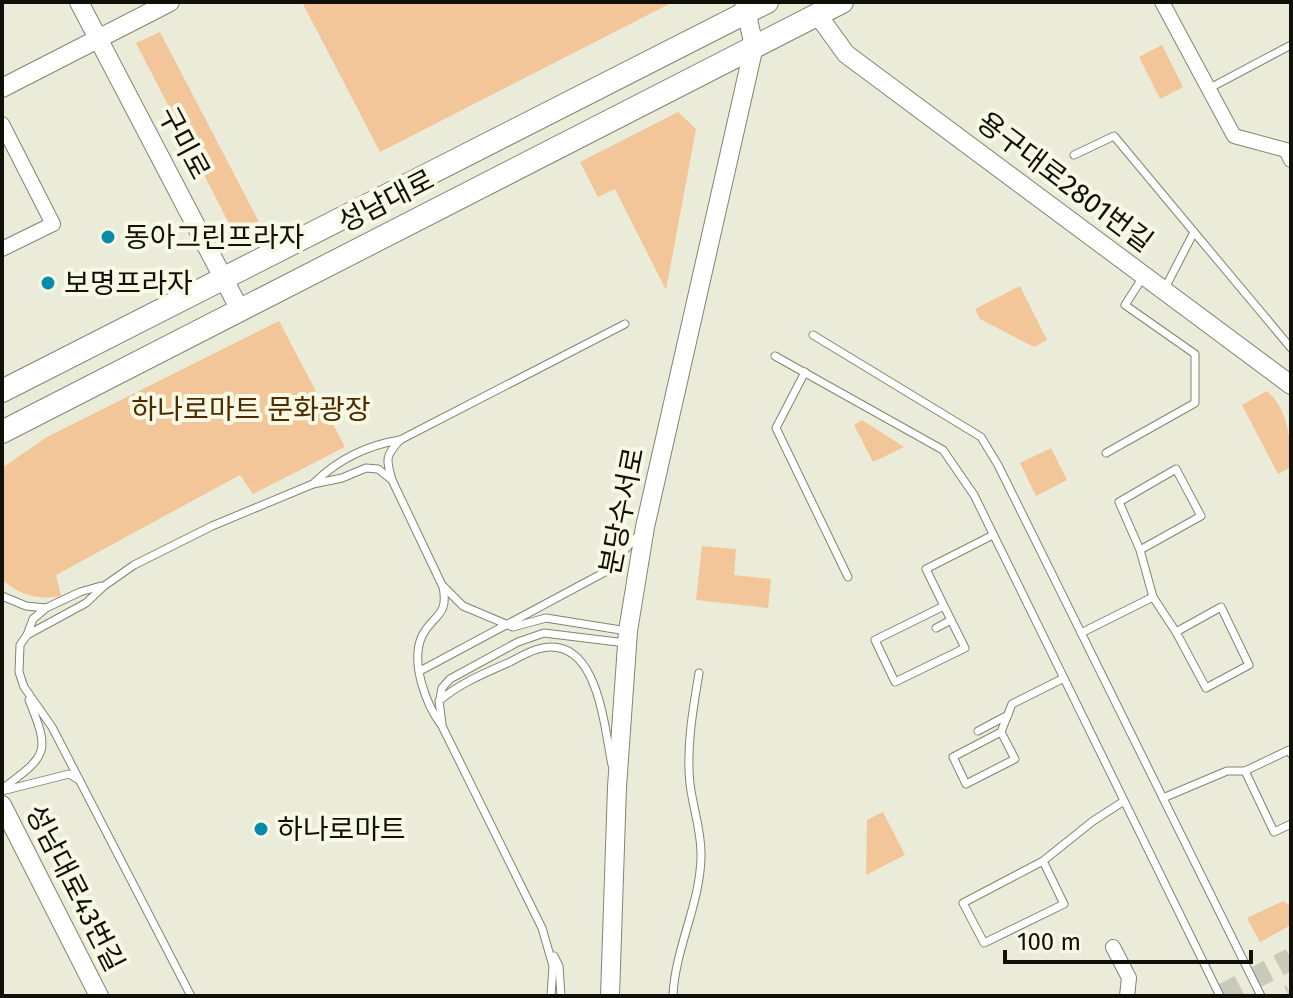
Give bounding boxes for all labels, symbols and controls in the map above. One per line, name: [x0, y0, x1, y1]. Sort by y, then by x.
street label: 구미로: [151, 101, 217, 185]
street label: 용구대로2801번길: [971, 105, 1159, 259]
street label: 성남대로: [333, 163, 439, 239]
place label: 동아그린프라자: [124, 221, 304, 254]
marker: 동아그린프라자: [99, 228, 117, 246]
place label: 보명프라자: [64, 267, 193, 300]
marker: 보명프라자: [39, 274, 57, 292]
park label: 하나로마트 문화광장: [131, 393, 371, 426]
street label: 분당수서로: [594, 445, 650, 577]
street label: 성남대로43번길: [19, 799, 131, 977]
place label: 하나로마트: [277, 813, 406, 846]
marker: 하나로마트: [252, 820, 270, 838]
scale bar: [1005, 914, 1251, 964]
text: 100 m: [1017, 928, 1081, 956]

